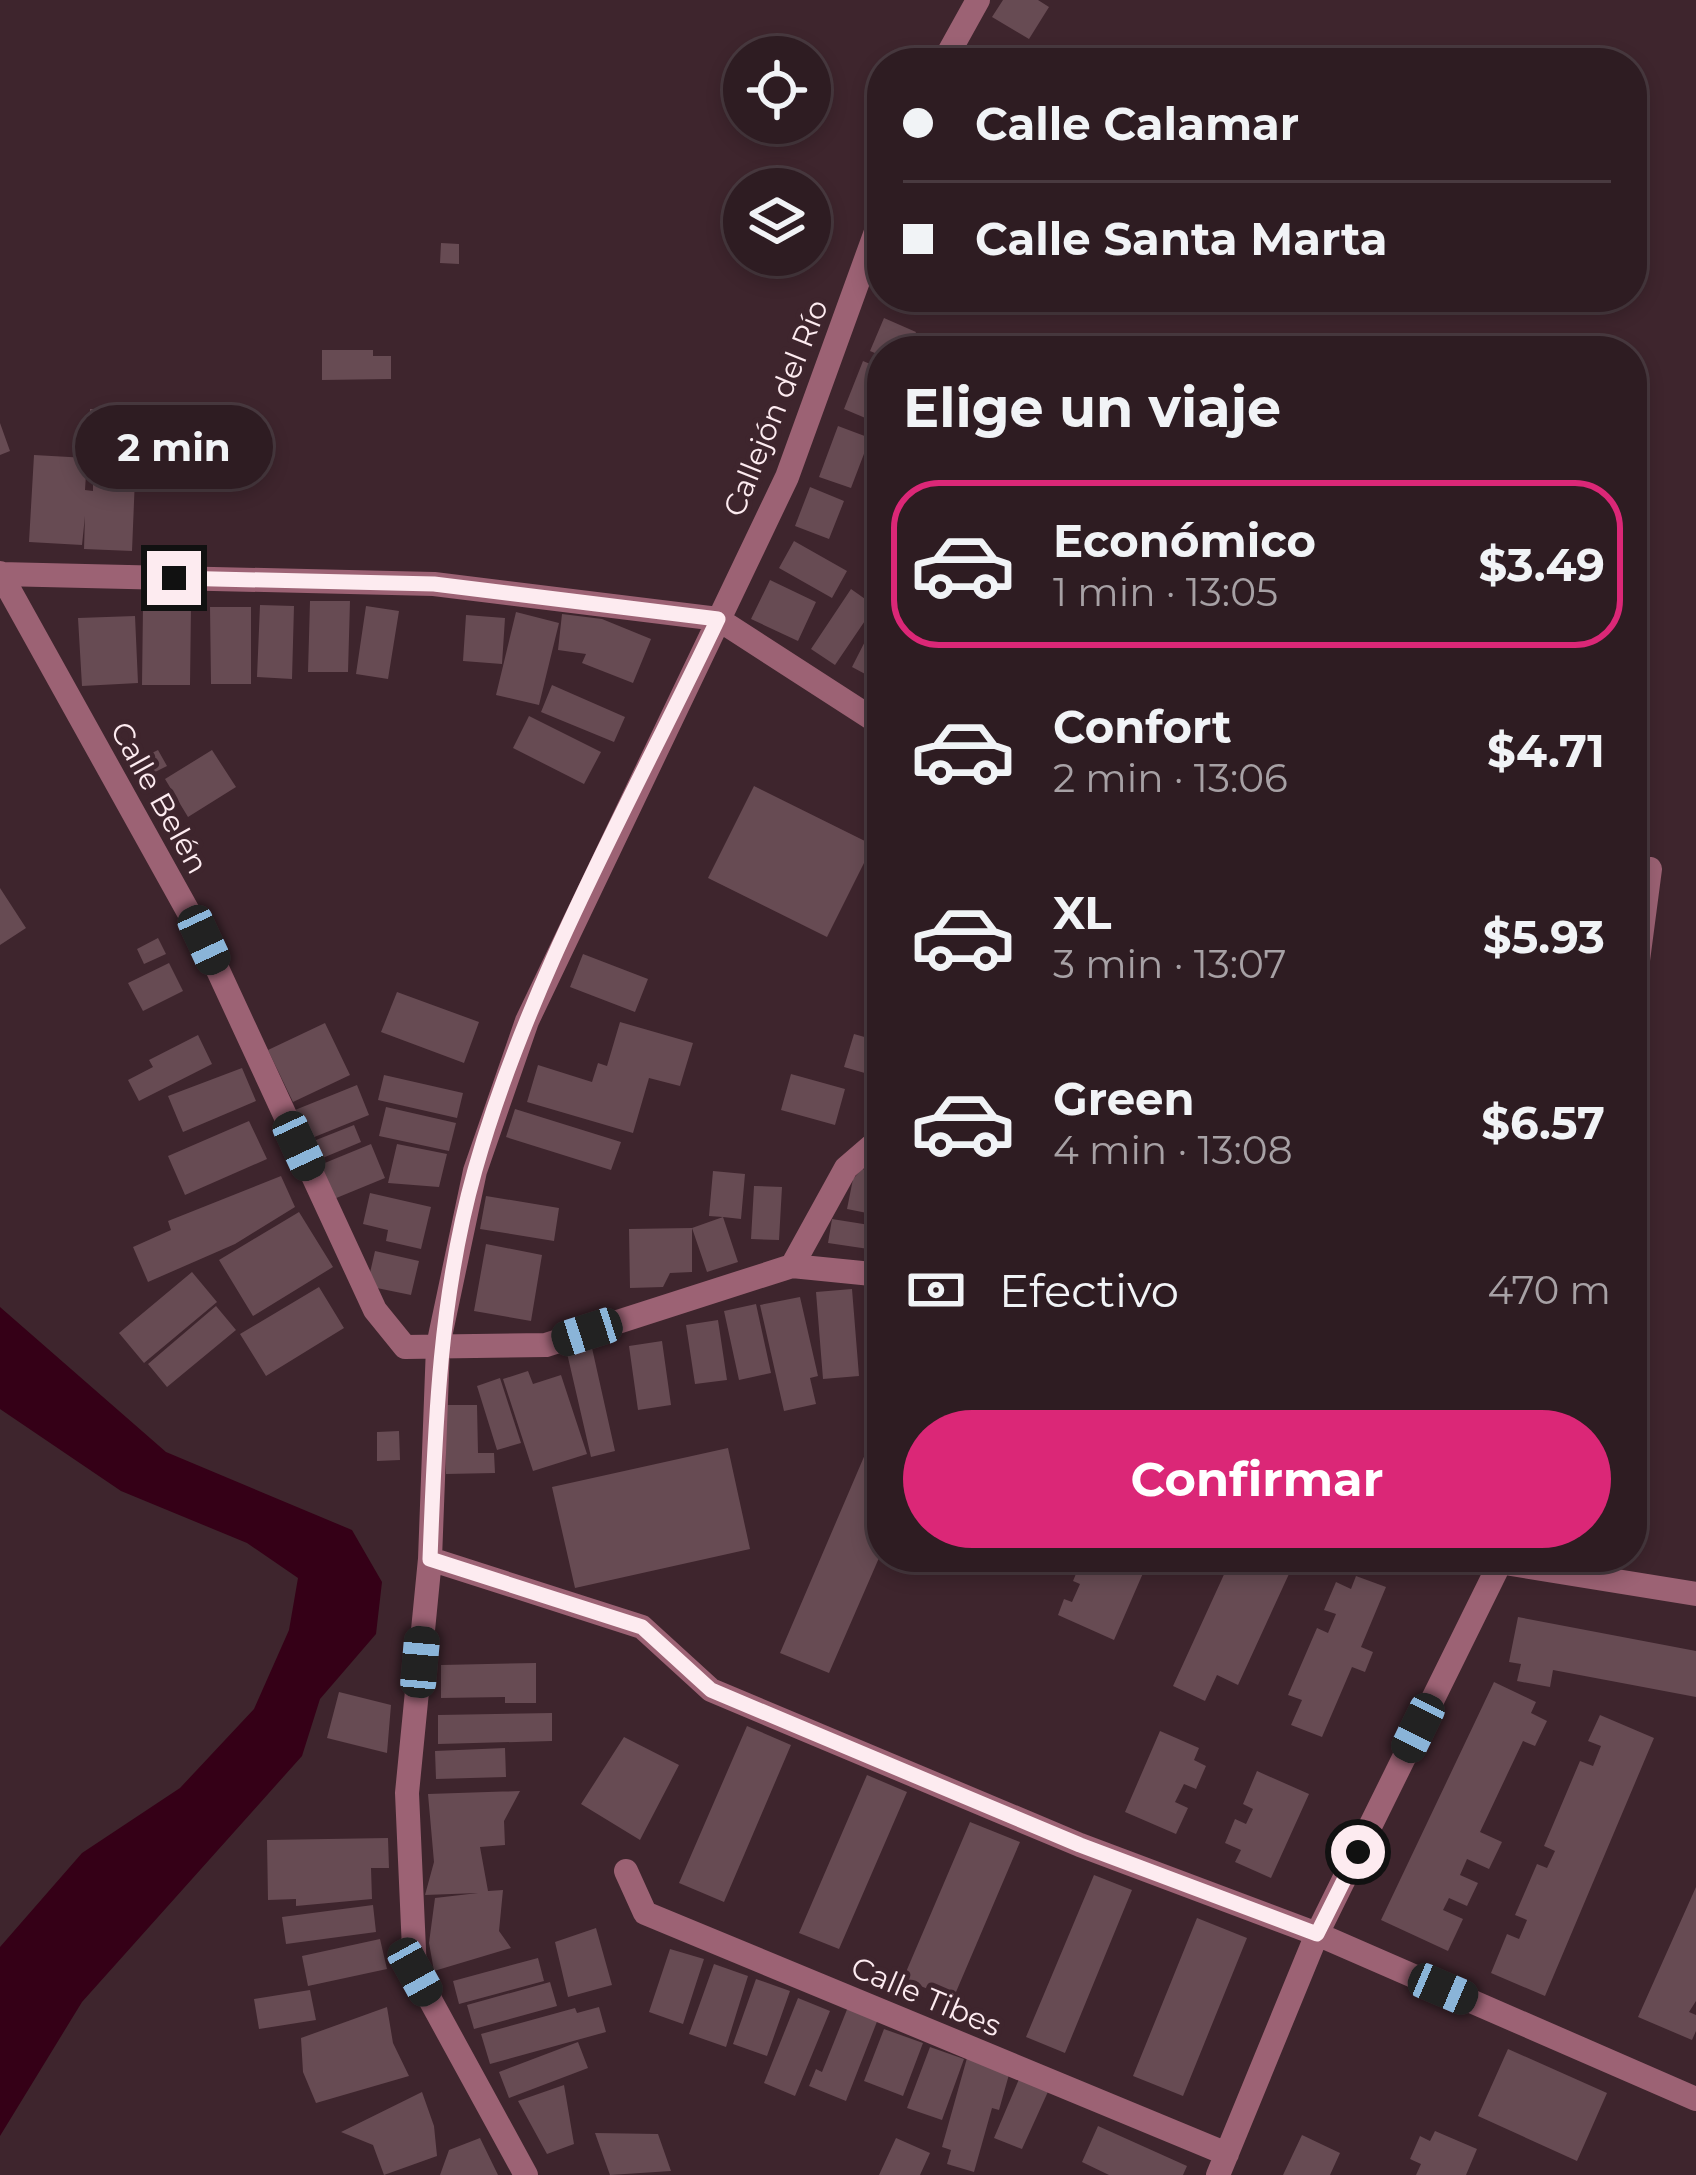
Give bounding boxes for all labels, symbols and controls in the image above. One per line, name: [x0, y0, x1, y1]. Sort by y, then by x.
map controls: [723, 36, 831, 276]
button: locate: [723, 36, 831, 144]
text: Calle Calamar: [975, 96, 1299, 151]
button: layers: [723, 168, 831, 276]
text: Calle Santa Marta: [975, 211, 1388, 266]
street label: Callejón del Río: [715, 294, 836, 522]
text: Elige un viaje: [903, 375, 1281, 441]
callout: 2 min: [75, 404, 273, 488]
text: 2 min: [117, 423, 231, 471]
icon: car: [909, 510, 1017, 618]
text: Económico: [1053, 513, 1316, 568]
text: $3.49: [1479, 537, 1605, 592]
route end: [147, 551, 201, 605]
text: 1 min · 13:05: [1053, 568, 1278, 616]
icon: car: [909, 696, 1017, 804]
text: Confort: [1053, 699, 1232, 754]
street label: Calle Belén: [103, 715, 216, 880]
text: $4.71: [1487, 723, 1605, 778]
text: 2 min · 13:06: [1053, 754, 1288, 802]
icon: car: [909, 882, 1017, 990]
text: XL: [1053, 885, 1111, 940]
car: [172, 900, 236, 980]
text: $5.93: [1483, 909, 1605, 964]
text: 3 min · 13:07: [1053, 940, 1287, 988]
icon: car: [909, 1068, 1017, 1176]
text: Green: [1053, 1071, 1195, 1126]
text: $6.57: [1481, 1095, 1605, 1150]
car: [267, 1106, 331, 1186]
text: 4 min · 13:08: [1053, 1126, 1293, 1174]
icon: cash: [903, 1257, 969, 1323]
text: Efectivo: [999, 1263, 1179, 1318]
text: 470 m: [1488, 1266, 1611, 1314]
car: [547, 1304, 627, 1360]
button: Confirmar: [903, 1410, 1611, 1548]
car: [399, 1625, 441, 1699]
car: [1386, 1688, 1450, 1768]
route start: [1331, 1825, 1385, 1879]
car: [382, 1932, 448, 2012]
street label: Calle Tibes: [846, 1948, 1007, 2045]
car: [1403, 1958, 1483, 2020]

